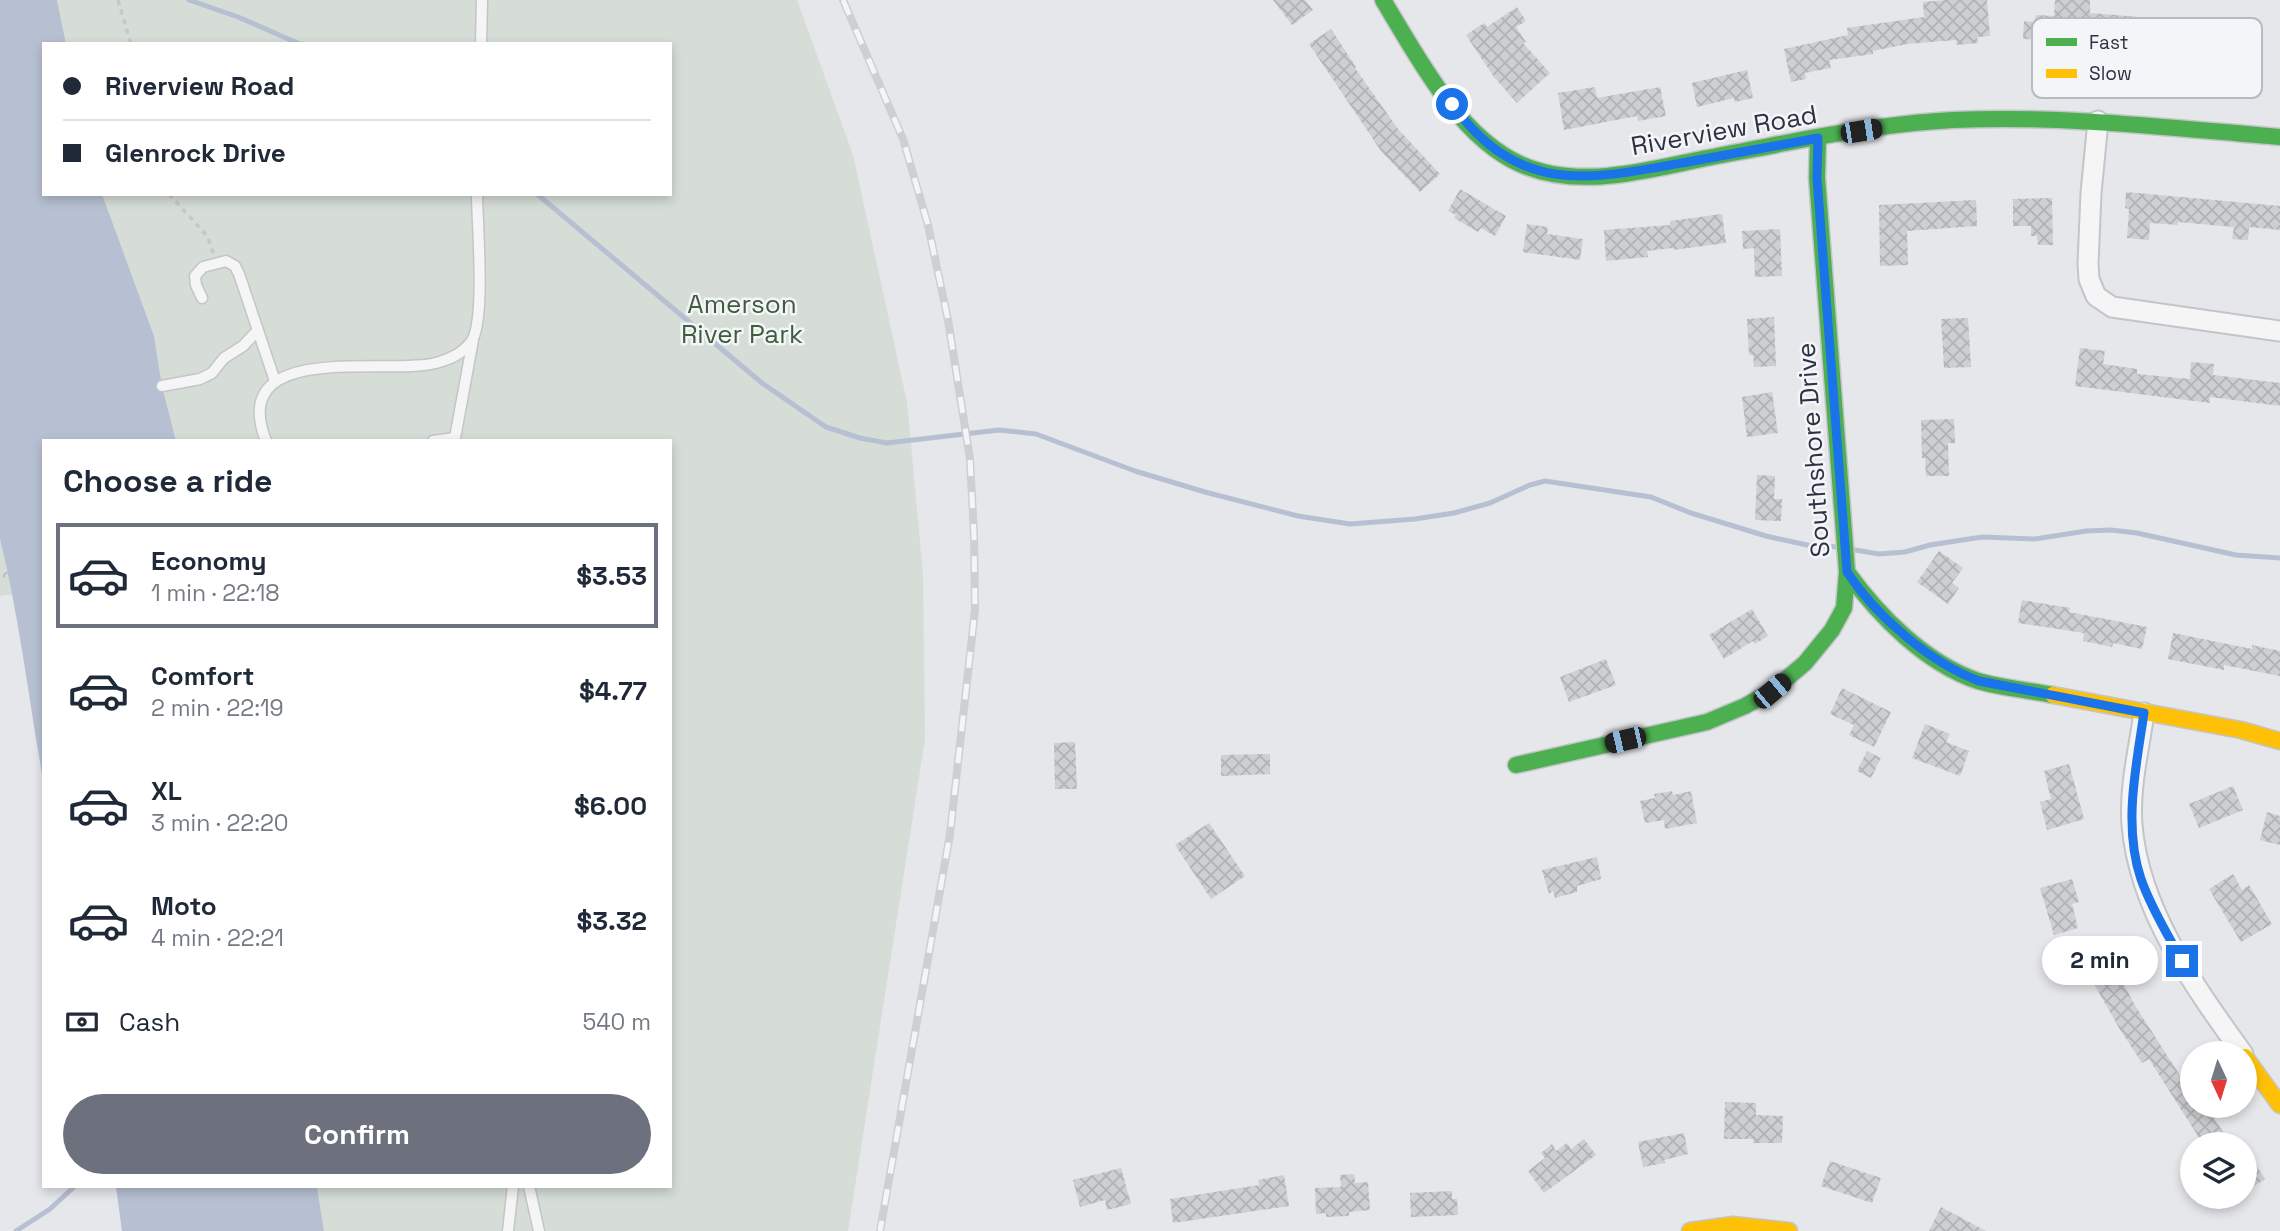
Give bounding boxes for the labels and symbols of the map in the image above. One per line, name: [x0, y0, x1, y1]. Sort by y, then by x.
legend: [2032, 18, 2262, 98]
text: Fast: [2089, 30, 2129, 55]
text: Slow: [2089, 61, 2132, 86]
route start: [1436, 88, 1468, 120]
street label: Riverview Road: [1628, 97, 1820, 163]
car: [1839, 117, 1884, 145]
park label: Amerson River Park: [681, 287, 803, 351]
street label: Southshore Drive: [1789, 341, 1837, 559]
car: [1750, 669, 1795, 713]
car: [1603, 725, 1648, 755]
callout: 2 min: [2042, 936, 2158, 986]
route end: [2166, 945, 2198, 977]
north arrow: [2180, 1041, 2258, 1118]

